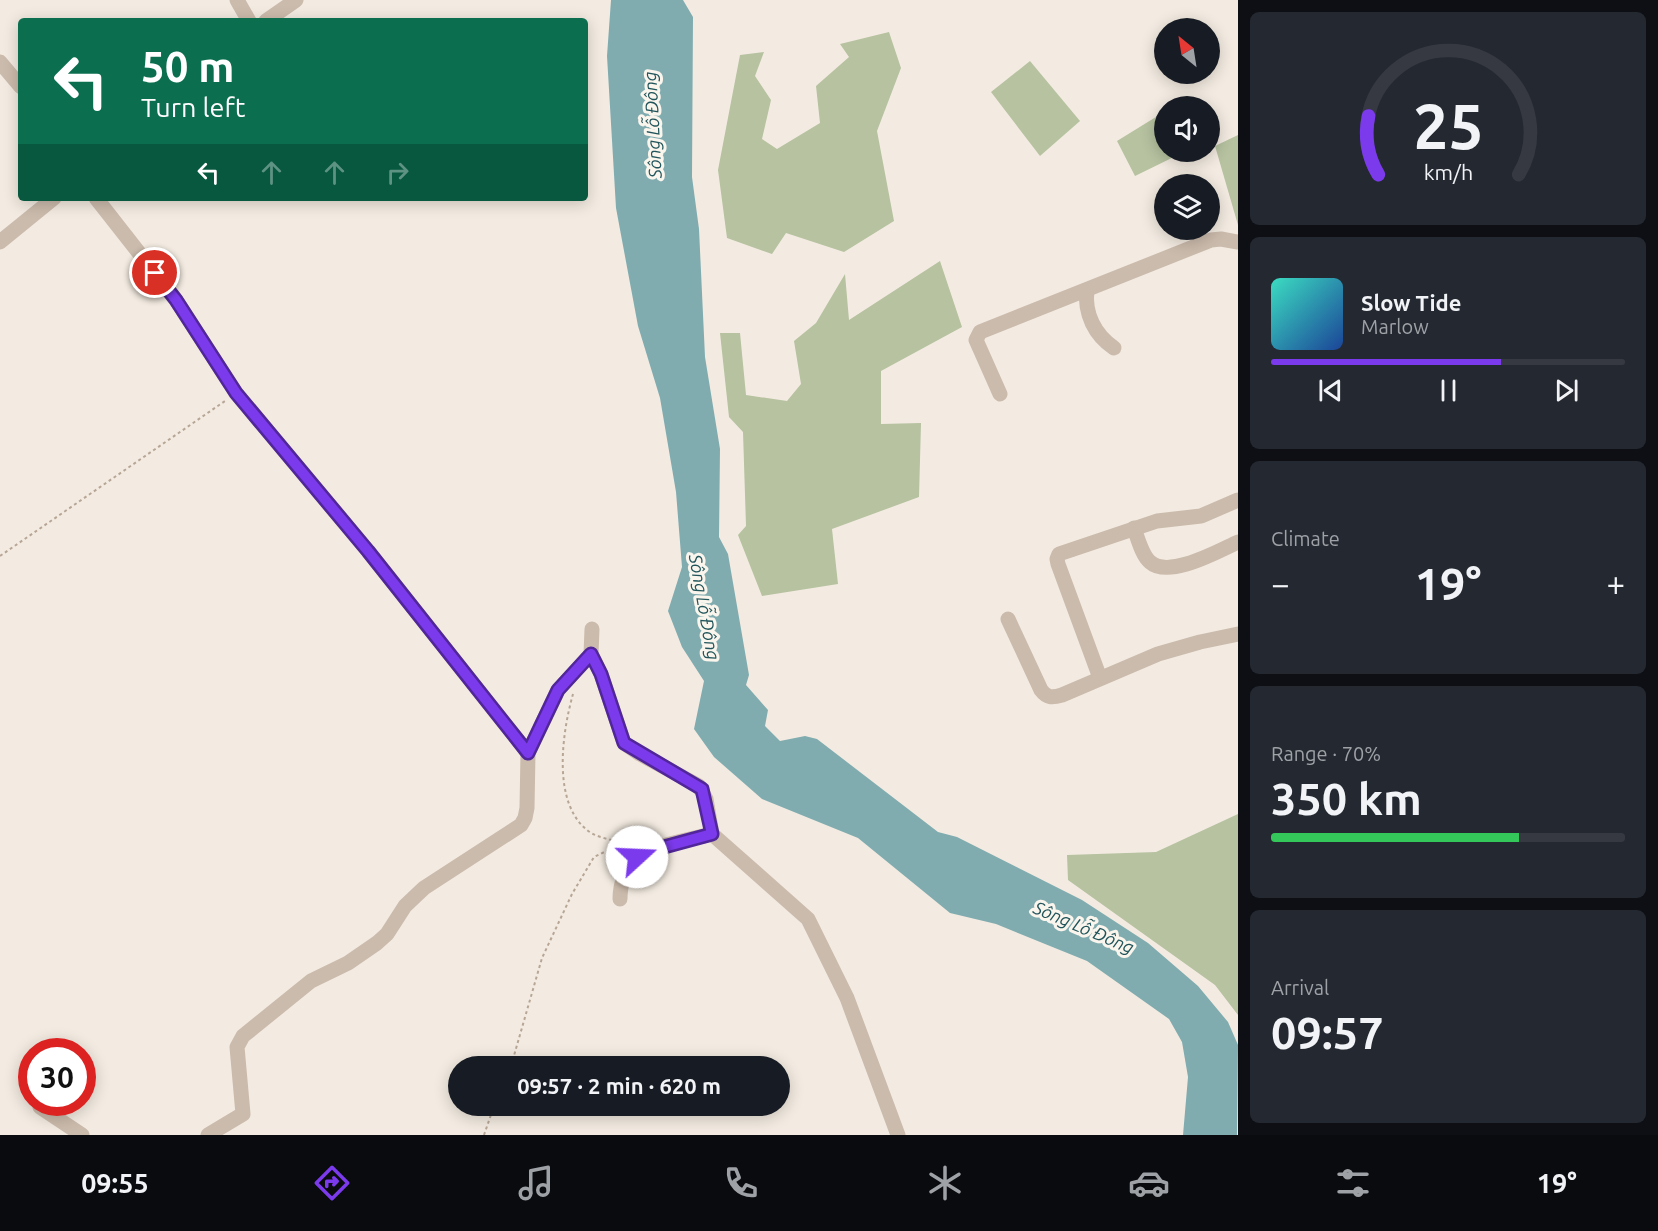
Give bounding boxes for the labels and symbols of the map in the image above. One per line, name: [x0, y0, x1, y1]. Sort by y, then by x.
north arrow: [1154, 18, 1220, 84]
water label: Sông Lỗ Đông: [637, 71, 665, 180]
pin: [129, 247, 180, 298]
water label: Sông Lỗ Đông: [686, 551, 727, 662]
position arrow: [605, 825, 669, 889]
water label: Sông Lỗ Đông: [1030, 894, 1138, 957]
speed limit sign: 30: [18, 1038, 96, 1116]

